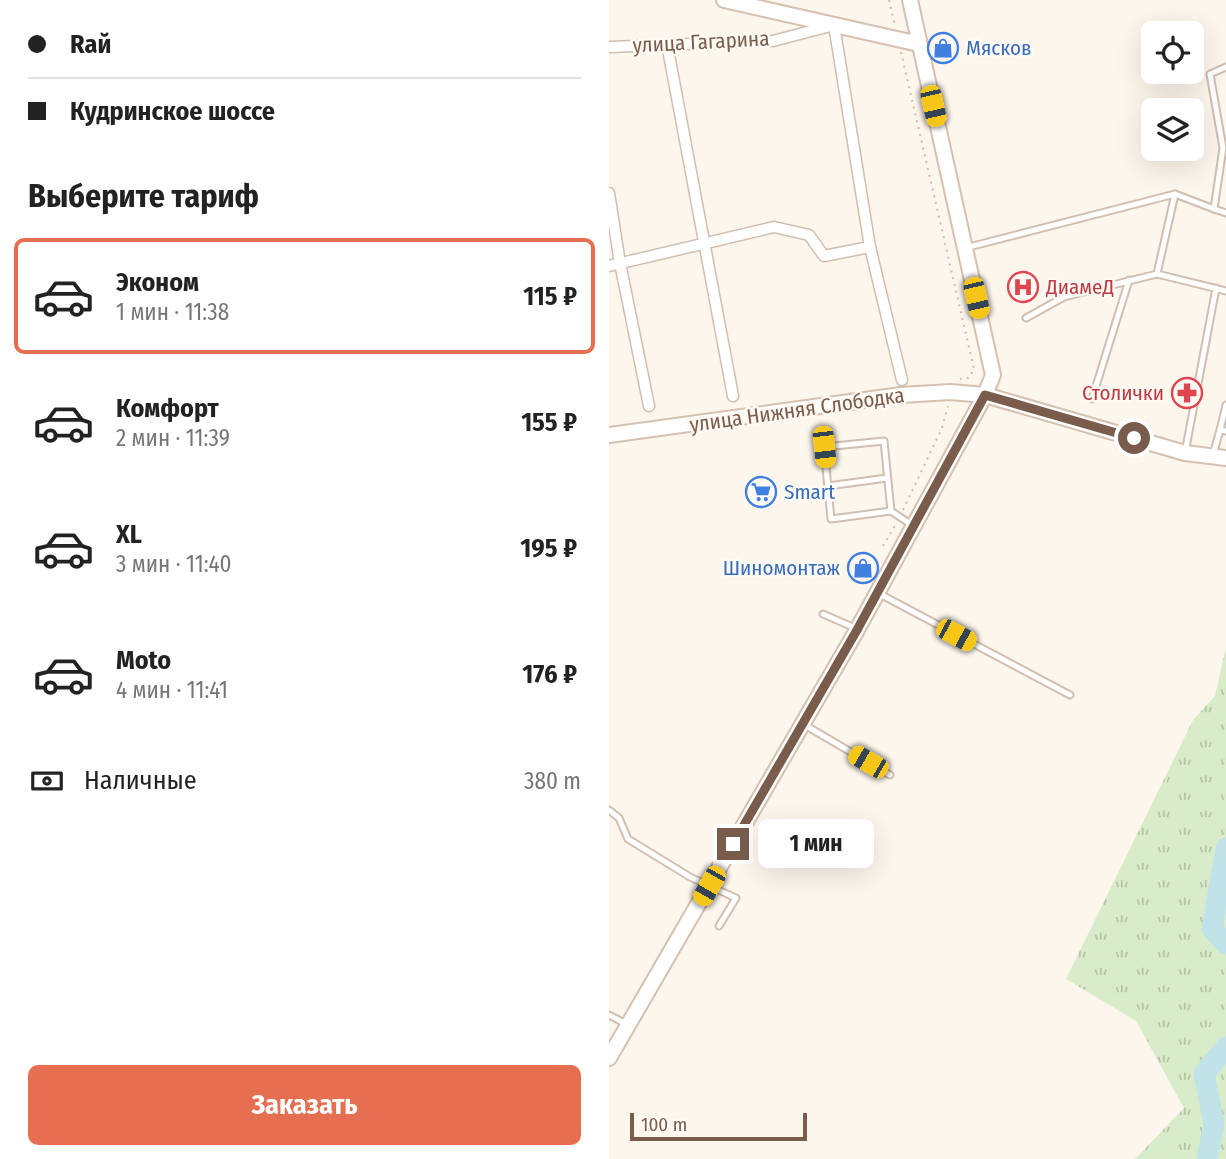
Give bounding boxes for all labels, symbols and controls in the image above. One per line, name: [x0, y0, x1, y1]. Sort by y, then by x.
map controls: [1141, 21, 1204, 161]
button: locate: [1141, 21, 1204, 84]
street label: улица Гагарина: [632, 25, 770, 59]
text: Rай: [70, 29, 111, 60]
shop icon: Мясков: [926, 31, 960, 65]
place label: Мясков: [966, 35, 1032, 61]
car: [919, 83, 948, 129]
text: Кудринское шоссе: [70, 96, 275, 127]
button: layers: [1141, 98, 1204, 161]
text: Выберите тариф: [28, 177, 259, 215]
icon: car: [32, 265, 95, 328]
text: Эконом: [116, 267, 199, 298]
hospital icon: ДиамеД: [1006, 270, 1040, 304]
place label: ДиамеД: [1045, 274, 1114, 300]
car: [962, 275, 991, 321]
text: 115 ₽: [523, 281, 577, 312]
text: 1 мин · 11:38: [116, 298, 229, 326]
pharmacy icon: Столички: [1170, 376, 1204, 410]
place label: Столички: [1082, 380, 1164, 406]
street label: улица Нижняя Слободка: [688, 382, 906, 438]
icon: car: [32, 391, 95, 454]
text: Комфорт: [116, 393, 219, 424]
text: 155 ₽: [521, 407, 577, 438]
route start: [1118, 422, 1150, 454]
text: 2 мин · 11:39: [116, 424, 230, 452]
car: [812, 425, 837, 469]
supermarket icon: Smart: [744, 475, 778, 509]
place label: Smart: [784, 479, 835, 505]
icon: car: [32, 517, 95, 580]
text: XL: [116, 519, 142, 550]
text: 195 ₽: [520, 533, 577, 564]
text: 3 мин · 11:40: [116, 550, 232, 578]
shop icon: Шиномонтаж: [846, 551, 880, 585]
place label: Шиномонтаж: [723, 555, 841, 581]
car: [933, 616, 980, 654]
icon: car: [32, 643, 95, 706]
text: Moto: [116, 645, 171, 676]
text: 176 ₽: [522, 659, 577, 690]
text: 4 мин · 11:41: [116, 676, 228, 704]
car: [845, 742, 892, 782]
icon: cash: [28, 762, 66, 800]
text: Наличные: [84, 765, 197, 796]
text: 380 m: [524, 767, 581, 795]
callout: 1 мин: [757, 820, 873, 868]
route end: [717, 828, 749, 860]
text: 1 мин: [789, 829, 843, 857]
car: [690, 863, 729, 909]
button: Заказать: [28, 1065, 581, 1145]
scale bar: [630, 1110, 807, 1142]
text: 100 m: [641, 1113, 687, 1136]

